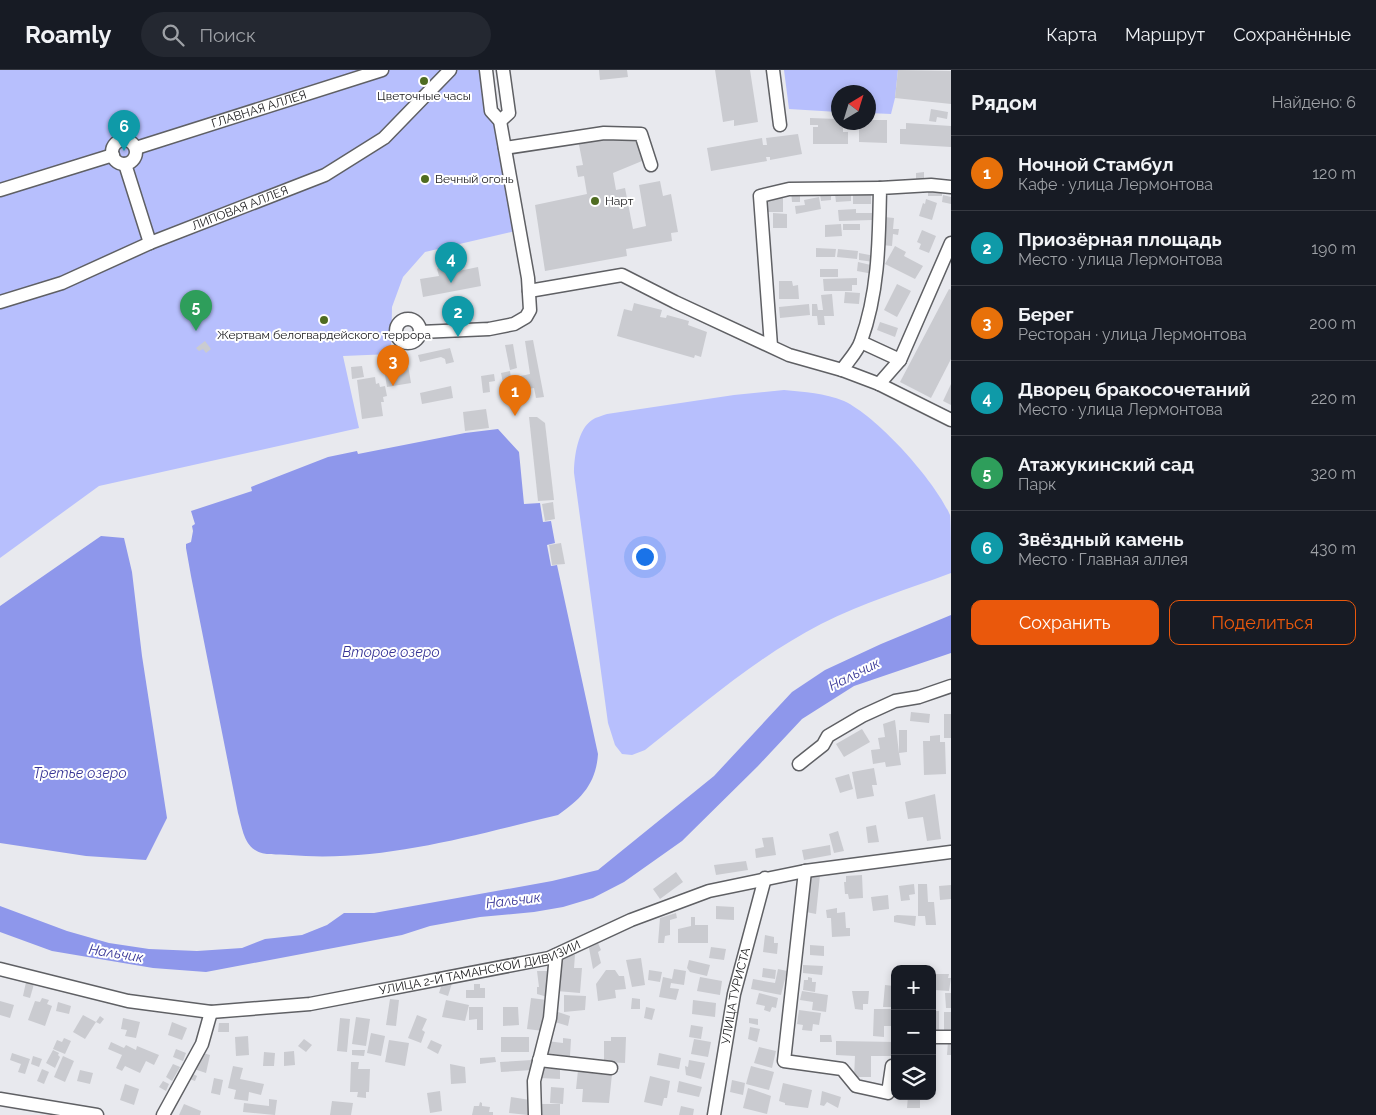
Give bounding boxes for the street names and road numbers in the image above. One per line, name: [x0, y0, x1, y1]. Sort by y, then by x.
street label: ГЛАВНАЯ АЛЛЕЯ: [210, 87, 308, 131]
street label: ЛИПОВАЯ АЛЛЕЯ: [190, 183, 290, 233]
street label: УЛИЦА 2-Й ТАМАНСКОЙ ДИВИЗИИ: [378, 937, 583, 998]
street label: УЛИЦА ТУРИСТА: [719, 946, 753, 1045]

